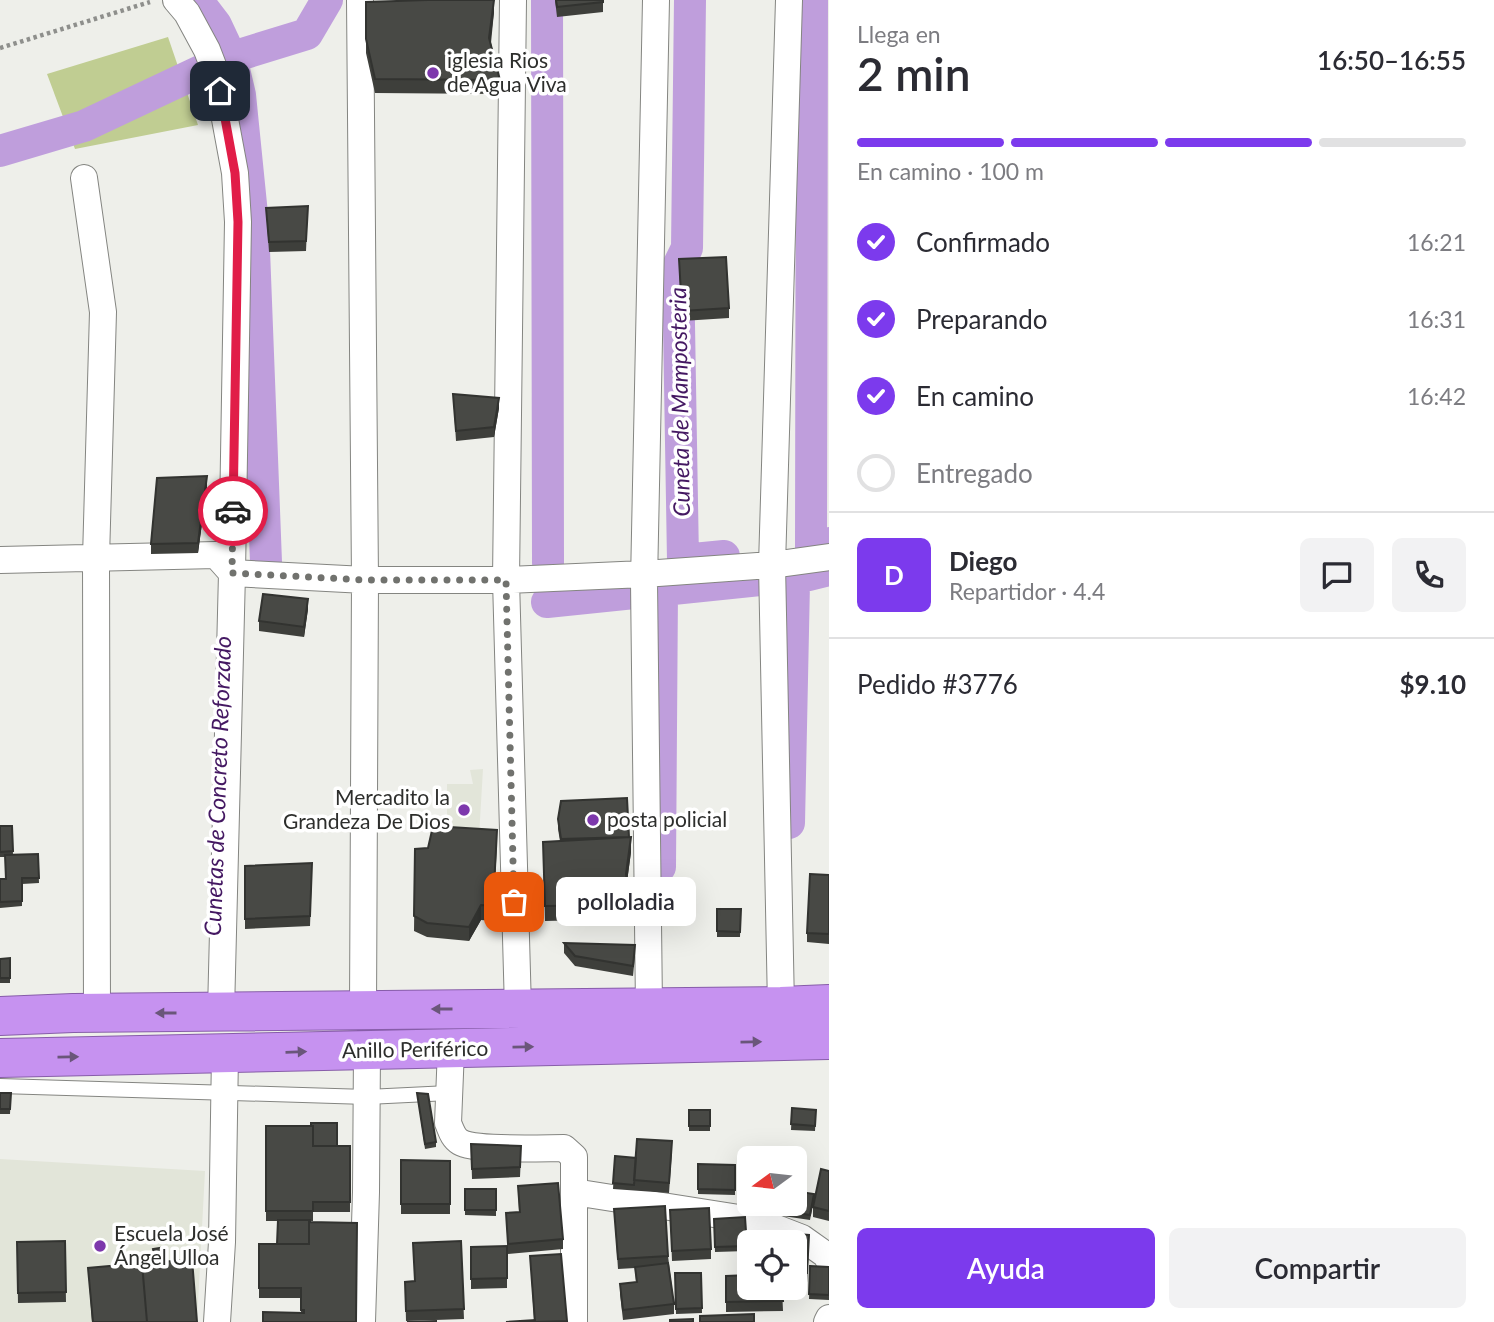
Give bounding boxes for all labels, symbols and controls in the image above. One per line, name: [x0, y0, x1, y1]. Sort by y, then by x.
text: Llega en: [857, 20, 941, 48]
text: 16:50–16:55: [1317, 44, 1466, 76]
text: 2 min: [857, 46, 971, 101]
place label: iglesia Rios de Agua Viva: [447, 47, 567, 96]
pin: [190, 61, 250, 121]
marker: iglesia Rios de Agua Viva: [425, 65, 441, 81]
icon: home: [201, 72, 239, 110]
text: En camino · 100 m: [857, 157, 1044, 185]
icon: check: [857, 223, 895, 261]
text: Confirmado: [916, 226, 1050, 258]
text: 16:21: [1407, 228, 1466, 256]
water label: Cuneta de Mamposteria: [663, 287, 695, 517]
icon: check: [857, 300, 895, 338]
text: Preparando: [916, 303, 1048, 335]
text: 16:31: [1407, 305, 1466, 333]
icon: check: [857, 377, 895, 415]
text: En camino: [916, 380, 1034, 412]
text: 16:42: [1407, 382, 1466, 410]
text: Entregado: [916, 457, 1033, 489]
courier: [198, 476, 268, 546]
icon: car: [214, 492, 252, 530]
button: chat: [1300, 538, 1374, 612]
button: phone: [1392, 538, 1466, 612]
text: Diego: [949, 545, 1017, 577]
text: D: [884, 559, 904, 591]
text: Repartidor · 4.4: [949, 577, 1105, 605]
water label: Cunetas de Concreto Reforzado: [198, 635, 236, 937]
text: Pedido #3776: [857, 668, 1018, 700]
text: $9.10: [1400, 668, 1466, 700]
place label: Mercadito la Grandeza De Dios: [283, 784, 450, 833]
marker: Mercadito la Grandeza De Dios: [456, 802, 472, 818]
place label: posta policial: [607, 806, 727, 831]
marker: posta policial: [585, 812, 601, 828]
pin: [484, 872, 544, 932]
callout: polloladia: [556, 878, 696, 926]
icon: bag: [495, 883, 533, 921]
text: polloladia: [577, 887, 675, 915]
one-way arrow: [431, 1003, 453, 1015]
one-way arrow: [155, 1007, 177, 1019]
street label: Anillo Periférico: [342, 1035, 489, 1062]
one-way arrow: [740, 1037, 762, 1048]
one-way arrow: [512, 1042, 534, 1053]
one-way arrow: [285, 1046, 307, 1058]
one-way arrow: [57, 1051, 79, 1063]
north arrow: [737, 1146, 807, 1216]
map controls: [737, 1146, 807, 1300]
place label: Escuela José Ángel Ulloa: [114, 1220, 229, 1269]
button: Ayuda: [857, 1228, 1155, 1308]
button: Compartir: [1169, 1228, 1466, 1308]
button: locate: [737, 1230, 807, 1300]
marker: Escuela José Ángel Ulloa: [92, 1238, 108, 1254]

